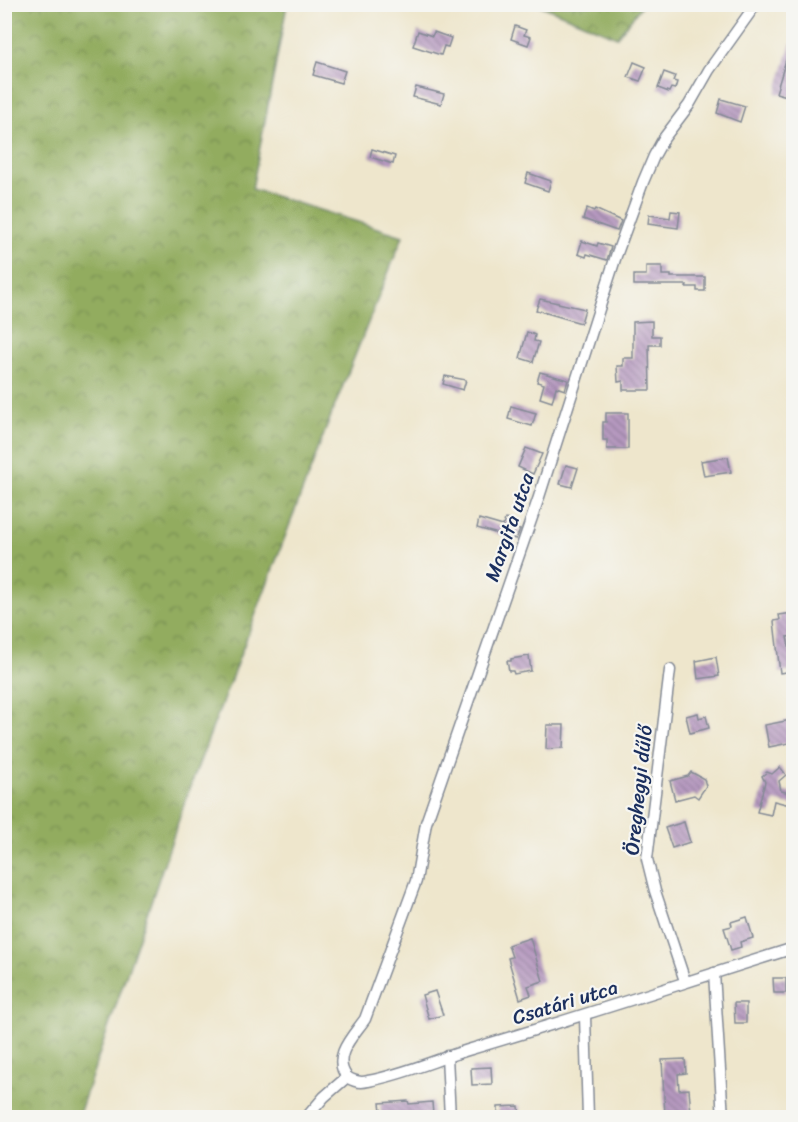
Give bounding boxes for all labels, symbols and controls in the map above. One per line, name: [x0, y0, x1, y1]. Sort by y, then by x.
street label: Margita utca: [475, 467, 545, 586]
street label: Öreghegyi dűlő: [614, 721, 663, 857]
street label: Csatári utca: [508, 970, 622, 1035]

